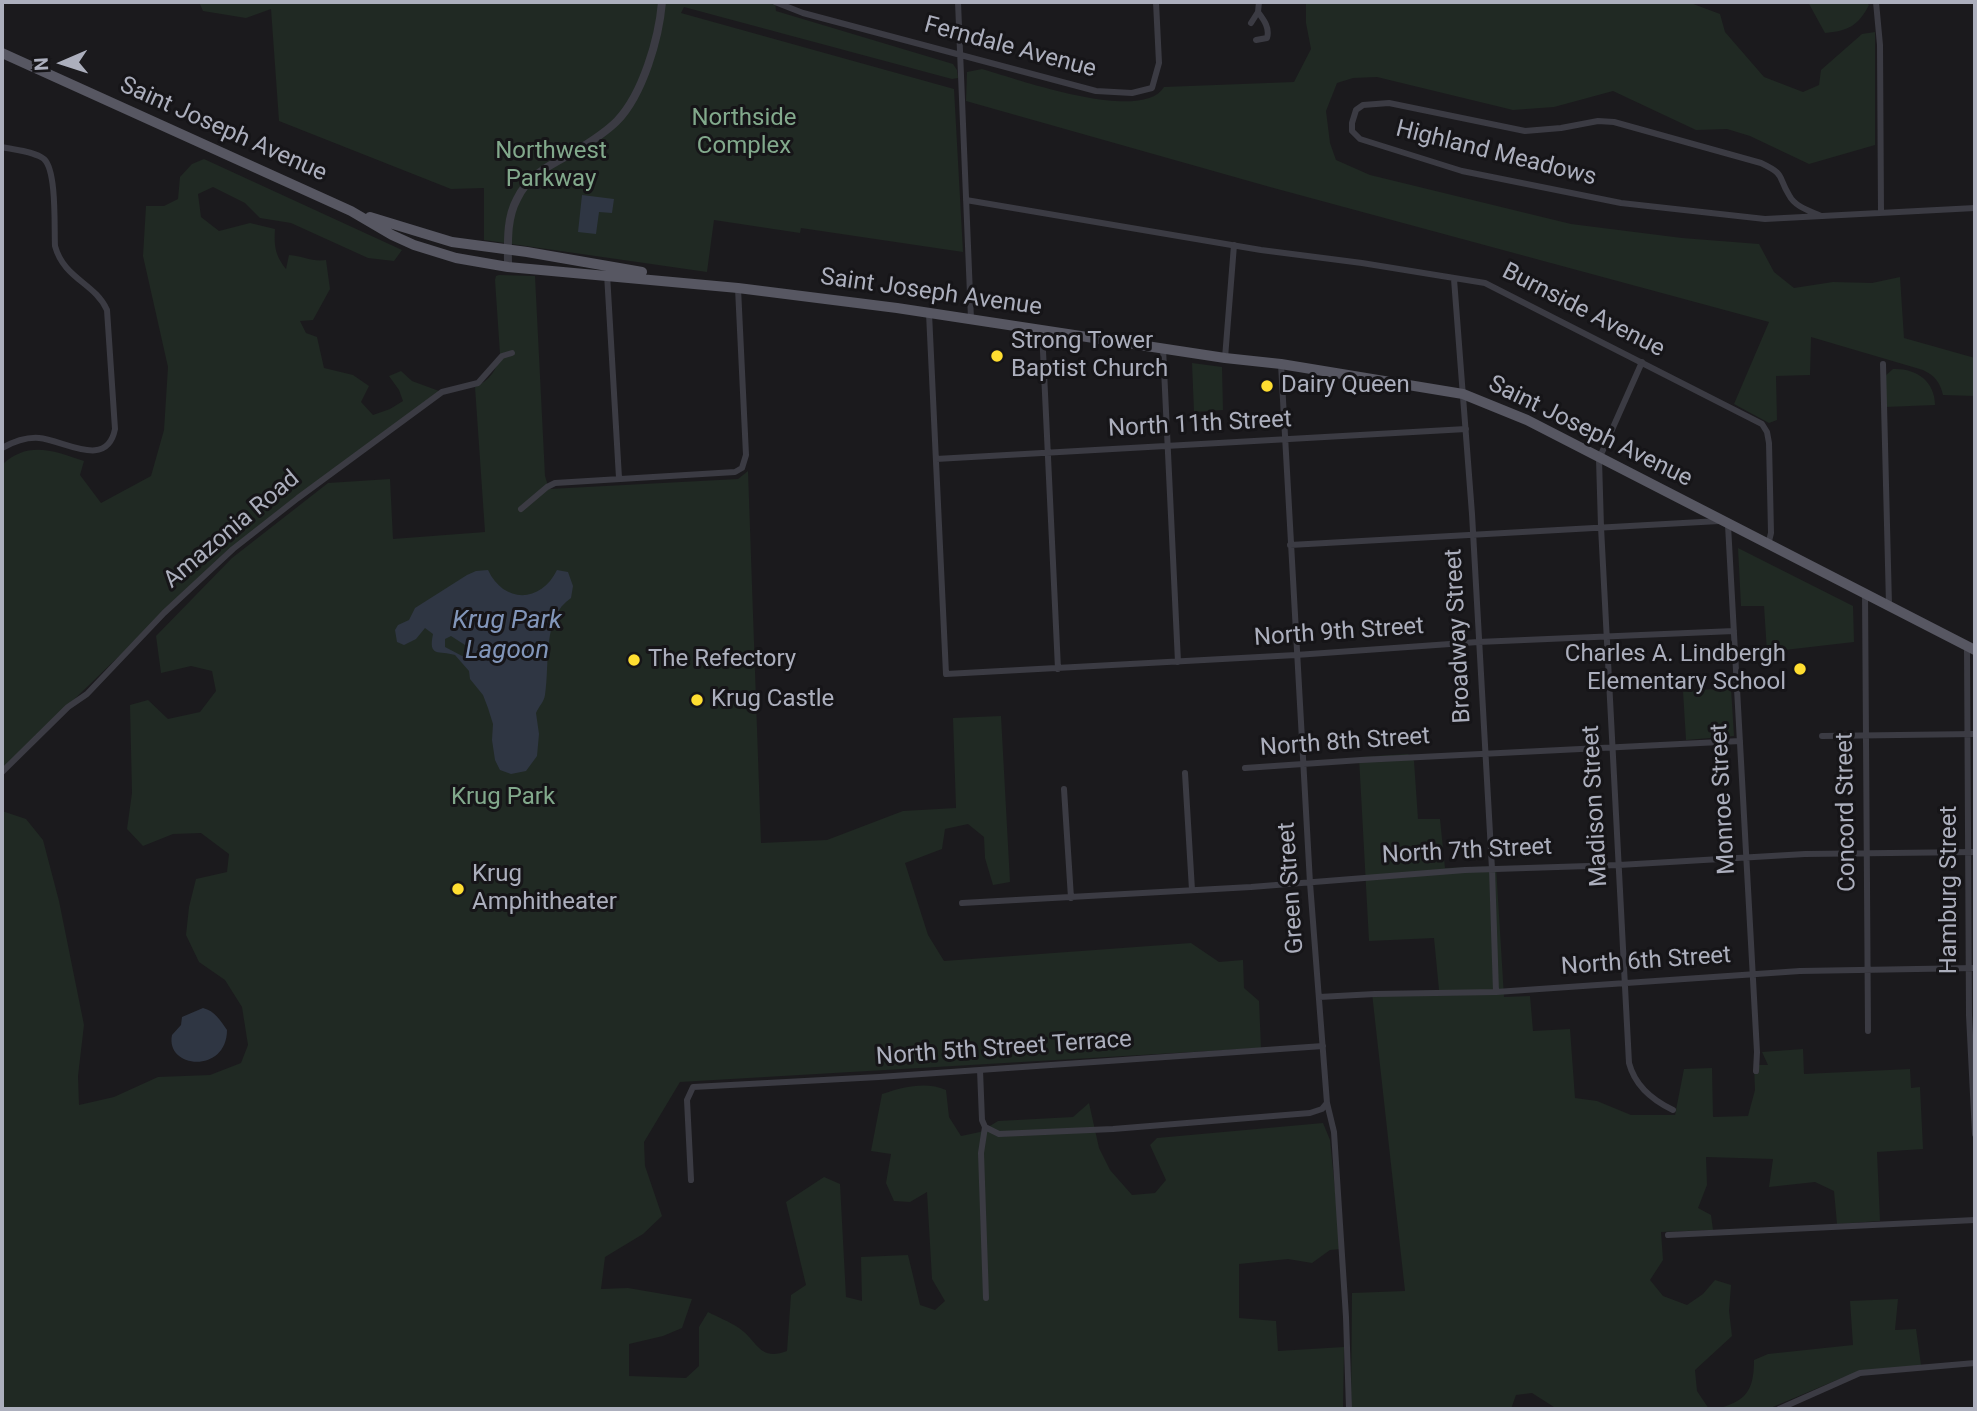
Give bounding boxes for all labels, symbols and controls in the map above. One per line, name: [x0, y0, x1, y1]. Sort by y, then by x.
street label: Ferndale Avenue: [921, 11, 1099, 85]
north arrow: [28, 28, 98, 98]
text: N: [30, 57, 53, 71]
street label: Saint Joseph Avenue: [115, 71, 331, 189]
park label: Northside Complex: [691, 105, 797, 161]
street label: Highland Meadows: [1393, 115, 1599, 193]
park label: Northwest Parkway: [495, 138, 607, 194]
street label: Burnside Avenue: [1497, 258, 1669, 364]
street label: Saint Joseph Avenue: [818, 263, 1044, 323]
place label: Strong Tower Baptist Church: [1011, 328, 1168, 384]
marker: Strong Tower Baptist Church: [989, 348, 1005, 364]
street label: Saint Joseph Avenue: [1483, 370, 1697, 494]
place label: Dairy Queen: [1281, 372, 1410, 400]
marker: Dairy Queen: [1259, 378, 1275, 394]
street label: North 11th Street: [1107, 406, 1293, 444]
street label: Amazonia Road: [158, 465, 306, 595]
street label: Broadway Street: [1440, 548, 1478, 724]
water label: Krug Park Lagoon: [452, 605, 562, 666]
street label: North 9th Street: [1253, 613, 1425, 653]
place label: Charles A. Lindbergh Elementary School: [1565, 641, 1786, 697]
place label: The Refectory: [648, 646, 796, 674]
marker: The Refectory: [626, 652, 642, 668]
marker: Charles A. Lindbergh Elementary School: [1792, 661, 1808, 677]
place label: Krug Castle: [711, 686, 834, 714]
marker: Krug Castle: [689, 692, 705, 708]
street label: North 8th Street: [1259, 723, 1431, 763]
street label: Monroe Street: [1706, 723, 1742, 875]
street label: Madison Street: [1577, 724, 1615, 888]
street label: Concord Street: [1831, 732, 1863, 892]
park label: Krug Park: [451, 784, 555, 812]
street label: Hamburg Street: [1936, 806, 1964, 974]
street label: Green Street: [1273, 821, 1311, 955]
street label: North 7th Street: [1381, 833, 1553, 871]
place label: Krug Amphitheater: [472, 861, 617, 917]
marker: Krug Amphitheater: [450, 881, 466, 897]
street label: North 6th Street: [1560, 942, 1732, 982]
street label: North 5th Street Terrace: [875, 1026, 1133, 1072]

